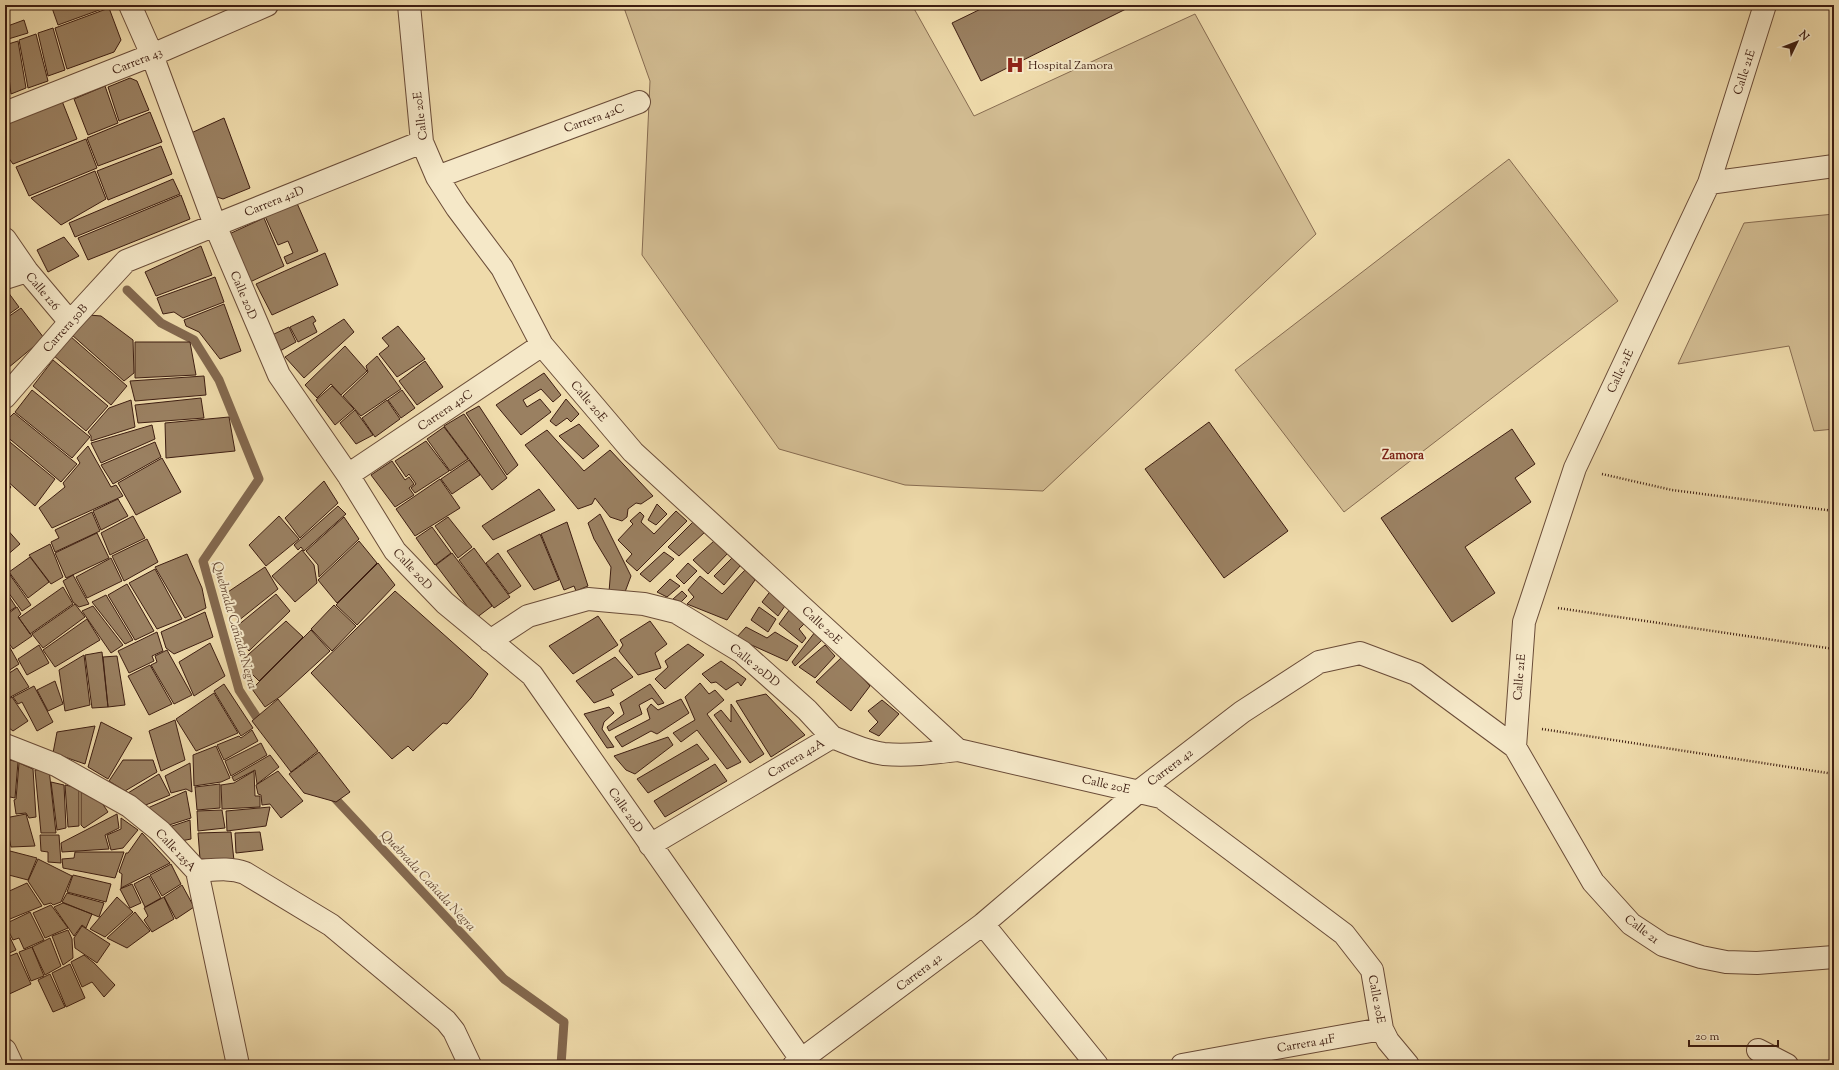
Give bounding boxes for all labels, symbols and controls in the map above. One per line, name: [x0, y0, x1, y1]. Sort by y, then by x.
north arrow: [1777, 22, 1817, 62]
text: N: [1794, 26, 1813, 45]
street label: Carrera 43: [109, 44, 165, 80]
street label: Calle 21E: [1729, 47, 1761, 97]
hospital icon: Hospital Zamora: [1005, 55, 1025, 75]
place label: Hospital Zamora: [1028, 57, 1113, 75]
street label: Calle 20E: [409, 90, 433, 141]
street label: Carrera 42C: [561, 100, 627, 138]
street label: Carrera 42D: [242, 182, 307, 222]
street label: Calle 126: [21, 268, 64, 315]
street label: Calle 20D: [225, 268, 261, 322]
street label: Carrera 50B: [39, 300, 93, 357]
street label: Calle 21E: [1603, 346, 1639, 396]
street label: Calle 20E: [566, 377, 611, 427]
street label: Carrera 42C: [414, 386, 477, 436]
district label: Zamora: [1382, 447, 1424, 465]
street label: Calle 20D: [388, 545, 436, 595]
water label: Quebrada Cañada Negra: [207, 560, 261, 692]
street label: Calle 20E: [797, 602, 846, 650]
street label: Calle 20DD: [725, 640, 784, 692]
street label: Calle 21E: [1509, 652, 1531, 701]
street label: Carrera 42A: [765, 735, 829, 783]
street label: Carrera 42: [1144, 744, 1198, 791]
street label: Calle 20E: [1080, 771, 1132, 799]
street label: Calle 20D: [603, 784, 647, 837]
street label: Calle 125A: [151, 825, 200, 876]
water label: Quebrada Cañada Negra: [376, 827, 479, 936]
street label: Calle 21: [1620, 911, 1663, 949]
street label: Carrera 42: [893, 949, 947, 996]
street label: Calle 20E: [1363, 973, 1390, 1026]
scale bar: [1689, 1022, 1778, 1048]
text: 20 m: [1695, 1028, 1720, 1046]
street label: Carrera 41F: [1276, 1030, 1337, 1058]

